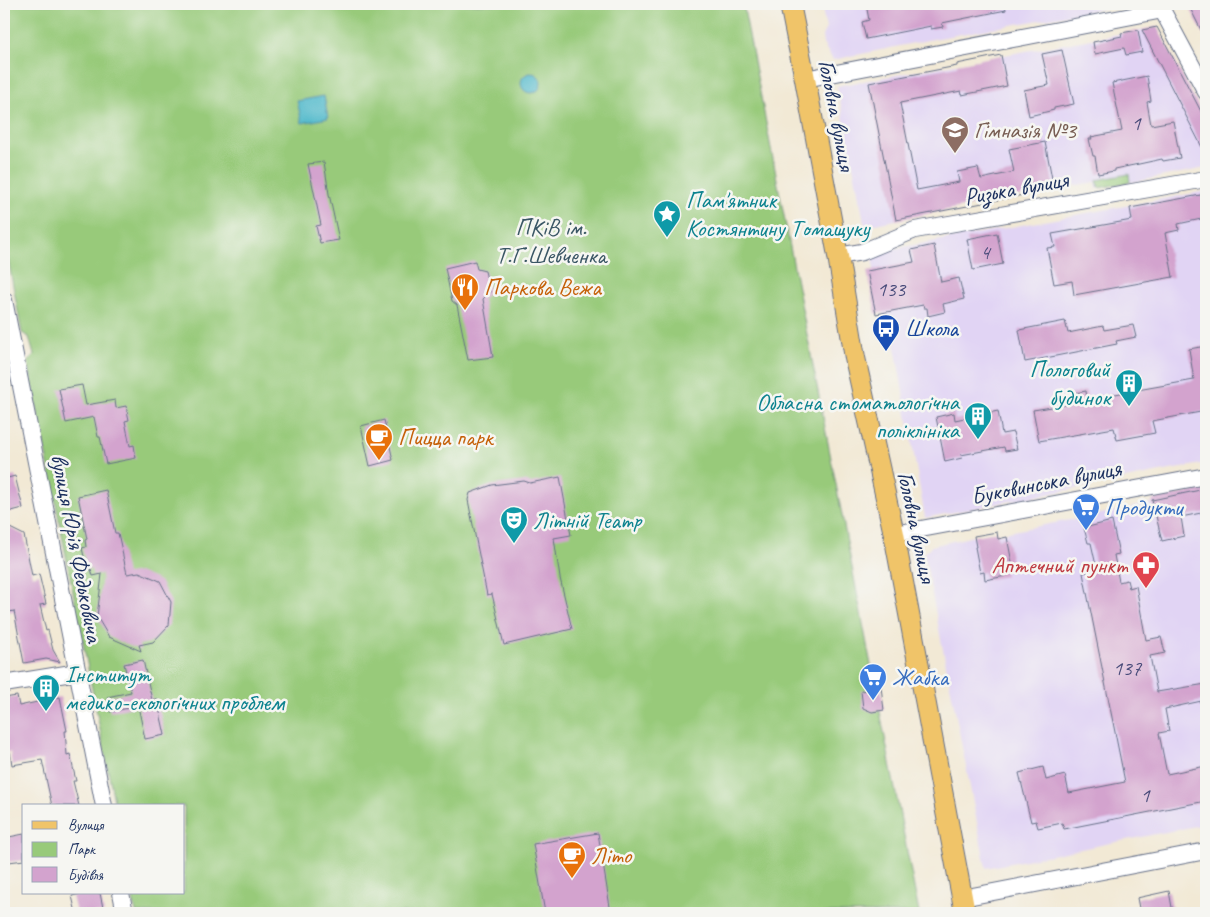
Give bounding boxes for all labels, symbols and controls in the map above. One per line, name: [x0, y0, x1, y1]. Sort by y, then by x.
street label: Головна вулиця: [812, 57, 863, 175]
house number: 1: [1131, 110, 1142, 136]
school or university icon: Гімназія №3: [940, 115, 970, 154]
place label: Гімназія №3: [974, 115, 1078, 145]
street label: Ризька вулиця: [962, 164, 1072, 213]
place label: Пам'ятник Костянтину Томащуку: [686, 185, 871, 243]
place icon: Пам'ятник Костянтину Томащуку: [652, 199, 682, 238]
park label: ПКіВ ім. Т.Г.Шевченка: [496, 212, 608, 270]
house number: 4: [980, 239, 992, 265]
restaurant icon: Паркова Вежа: [450, 272, 480, 311]
place label: Паркова Вежа: [484, 272, 602, 302]
house number: 133: [877, 276, 907, 302]
bus stop icon: Школа: [871, 313, 901, 352]
place label: Школа: [905, 313, 959, 343]
place label: Пологовий будинок: [1029, 354, 1112, 412]
building icon: Пологовий будинок: [1114, 368, 1144, 407]
place label: Обласна стоматологічна поліклініка: [756, 387, 961, 445]
building icon: Обласна стоматологічна поліклініка: [963, 401, 993, 440]
cafe icon: Пицца парк: [364, 422, 394, 461]
place label: Пицца парк: [398, 422, 495, 452]
street label: вулиця Юрія Федьковича: [44, 451, 110, 646]
street label: Буковинська вулиця: [968, 452, 1125, 511]
street label: Головна вулиця: [891, 469, 944, 587]
supermarket icon: Продукти: [1071, 492, 1101, 531]
place label: Продукти: [1105, 492, 1185, 522]
theatre icon: Літній Театр: [499, 505, 529, 544]
place label: Літній Театр: [533, 505, 643, 535]
place label: Аптечний пункт: [992, 550, 1129, 580]
pharmacy icon: Аптечний пункт: [1131, 550, 1161, 589]
house number: 137: [1113, 655, 1143, 681]
place label: Інститут медико-екологічних проблем: [65, 659, 286, 717]
supermarket icon: Жабка: [858, 662, 888, 701]
place label: Жабка: [892, 662, 949, 692]
building icon: Інститут медико-екологічних проблем: [31, 673, 61, 712]
house number: 1: [1140, 782, 1151, 808]
legend: [22, 804, 185, 894]
text: Вулиця: [68, 816, 105, 835]
text: Парк: [68, 840, 96, 859]
cafe icon: Літо: [557, 840, 587, 879]
place label: Літо: [591, 840, 633, 870]
text: Будівля: [68, 866, 103, 885]

